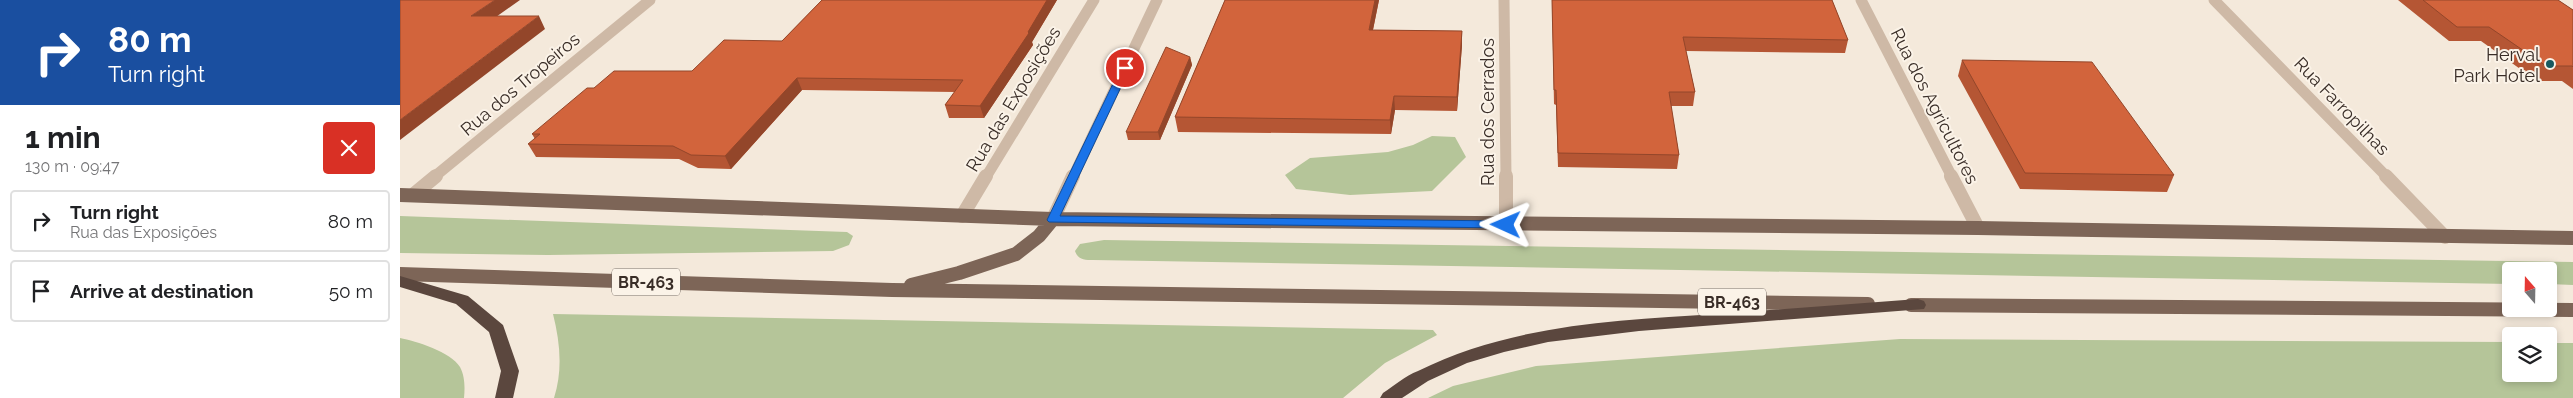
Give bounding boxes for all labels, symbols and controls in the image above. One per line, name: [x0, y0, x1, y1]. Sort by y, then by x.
text: 80 m: [108, 19, 192, 60]
icon: right: [25, 20, 90, 85]
street label: Rua das Exposições: [961, 23, 1065, 175]
street label: Rua dos Agricultores: [1887, 25, 1984, 188]
street label: Rua dos Tropeiros: [456, 28, 584, 140]
street label: Rua dos Cerrados: [1477, 38, 1498, 186]
place label: Herval Park Hotel: [2454, 44, 2540, 86]
pin: [1104, 47, 1146, 89]
street label: Rua Farropilhas: [2290, 53, 2394, 160]
icon: arrive: [1111, 54, 1139, 82]
marker: Herval Park Hotel: [2544, 58, 2556, 70]
text: Turn right: [108, 61, 205, 87]
text: 1 min: [25, 120, 101, 155]
button: close: [323, 122, 375, 174]
text: 130 m · 09:47: [25, 157, 120, 176]
position arrow: [1479, 198, 1531, 250]
text: Turn right: [70, 201, 159, 223]
icon: right: [27, 207, 55, 235]
text: 80 m: [328, 210, 373, 232]
text: Rua das Exposições: [70, 223, 217, 242]
north arrow: [2502, 262, 2558, 318]
map controls: [2502, 262, 2557, 382]
road number: BR-463: [612, 268, 680, 296]
icon: arrive: [27, 277, 55, 305]
text: Arrive at destination: [70, 280, 254, 302]
text: 50 m: [329, 280, 373, 302]
road number: BR-463: [1698, 288, 1766, 316]
button: layers: [2502, 327, 2557, 382]

